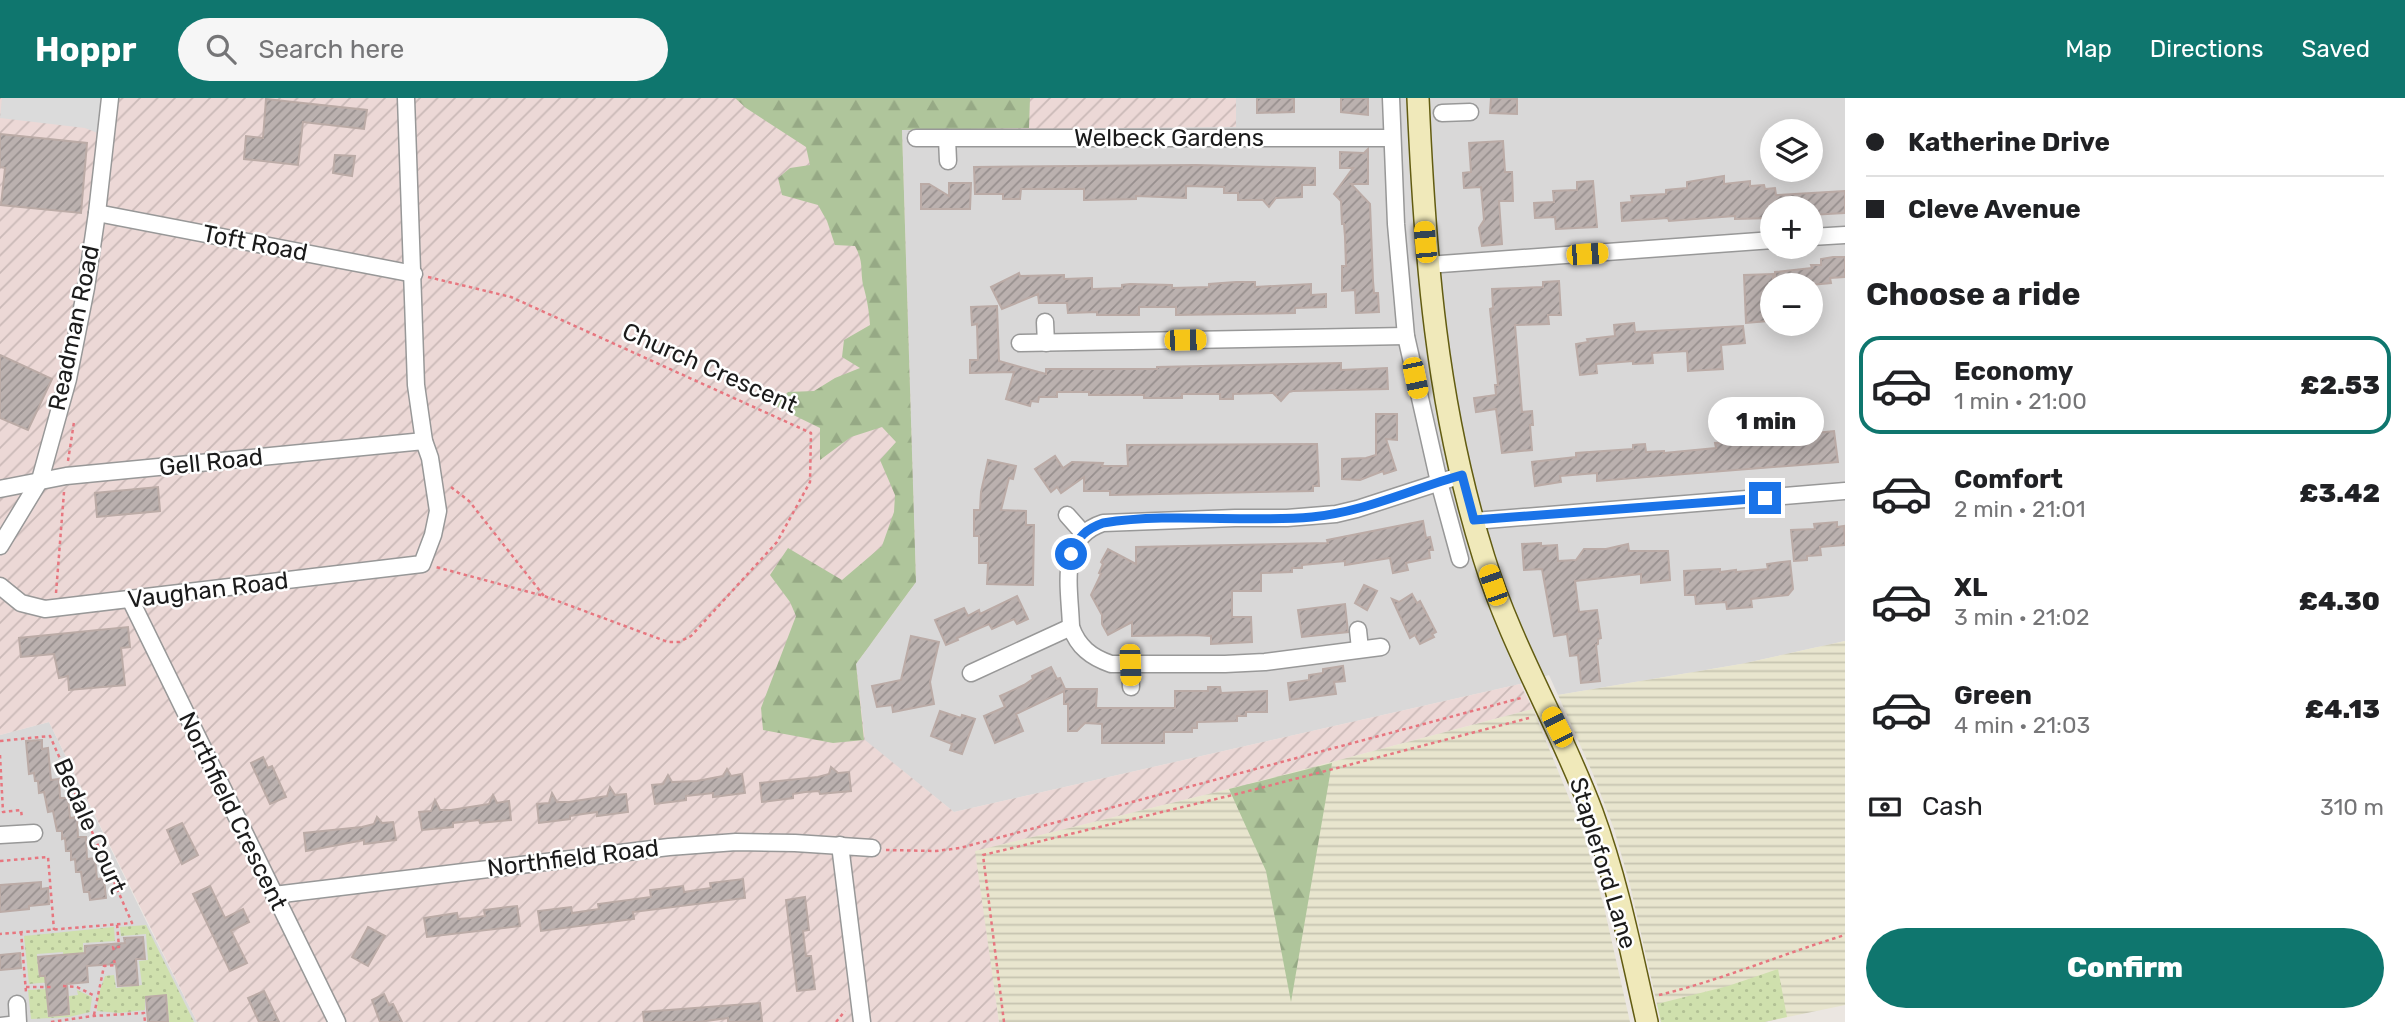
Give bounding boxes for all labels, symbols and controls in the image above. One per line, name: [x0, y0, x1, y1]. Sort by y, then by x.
search box: [178, 18, 668, 81]
text: Hoppr: [35, 30, 136, 69]
icon: search: [202, 30, 240, 68]
text: Search here: [258, 34, 404, 65]
text: Map: [2065, 35, 2112, 63]
text: Directions: [2150, 35, 2263, 63]
text: Saved: [2301, 35, 2370, 63]
map controls: [1760, 119, 1823, 336]
button: layers: [1760, 119, 1823, 182]
street label: Welbeck Gardens: [1074, 124, 1264, 152]
text: Katherine Drive: [1908, 127, 2110, 158]
text: Cleve Avenue: [1908, 194, 2081, 225]
button: +: [1760, 196, 1823, 259]
street label: Toft Road: [200, 219, 310, 267]
car: [1413, 220, 1438, 264]
car: [1566, 242, 1609, 266]
street label: Readman Road: [43, 243, 105, 413]
button: −: [1760, 273, 1823, 336]
text: Choose a ride: [1866, 275, 2080, 313]
street label: Church Crescent: [618, 317, 802, 419]
car: [1164, 329, 1207, 351]
icon: car: [1870, 354, 1933, 417]
car: [1401, 355, 1430, 401]
text: Economy: [1954, 356, 2073, 387]
text: £2.53: [2300, 370, 2380, 401]
text: 1 min · 21:00: [1954, 387, 2087, 415]
callout: 1 min: [1707, 396, 1823, 446]
text: 1 min: [1736, 407, 1796, 435]
street label: Gell Road: [158, 443, 264, 481]
icon: car: [1870, 462, 1933, 525]
text: Comfort: [1954, 464, 2063, 495]
text: £3.42: [2299, 478, 2380, 509]
route end: [1749, 482, 1781, 514]
text: 2 min · 21:01: [1954, 495, 2086, 523]
route start: [1055, 538, 1087, 570]
car: [1477, 562, 1510, 608]
street label: Vaughan Road: [126, 566, 290, 614]
icon: car: [1870, 570, 1933, 633]
text: XL: [1954, 572, 1987, 603]
text: £4.30: [2299, 586, 2380, 617]
text: 3 min · 21:02: [1954, 603, 2090, 631]
car: [1119, 644, 1142, 686]
icon: car: [1870, 678, 1933, 741]
text: Green: [1954, 680, 2032, 711]
text: £4.13: [2305, 694, 2380, 725]
car: [1539, 704, 1576, 750]
street label: Northfield Crescent: [173, 707, 293, 915]
text: 4 min · 21:03: [1954, 711, 2090, 739]
street label: Bedale Court: [48, 754, 132, 898]
street label: Stapleford Lane: [1564, 774, 1642, 952]
icon: cash: [1866, 788, 1904, 826]
text: Cash: [1922, 791, 1983, 822]
text: 310 m: [2320, 793, 2384, 821]
street label: Northfield Road: [486, 834, 660, 882]
button: Confirm: [1866, 928, 2384, 1008]

